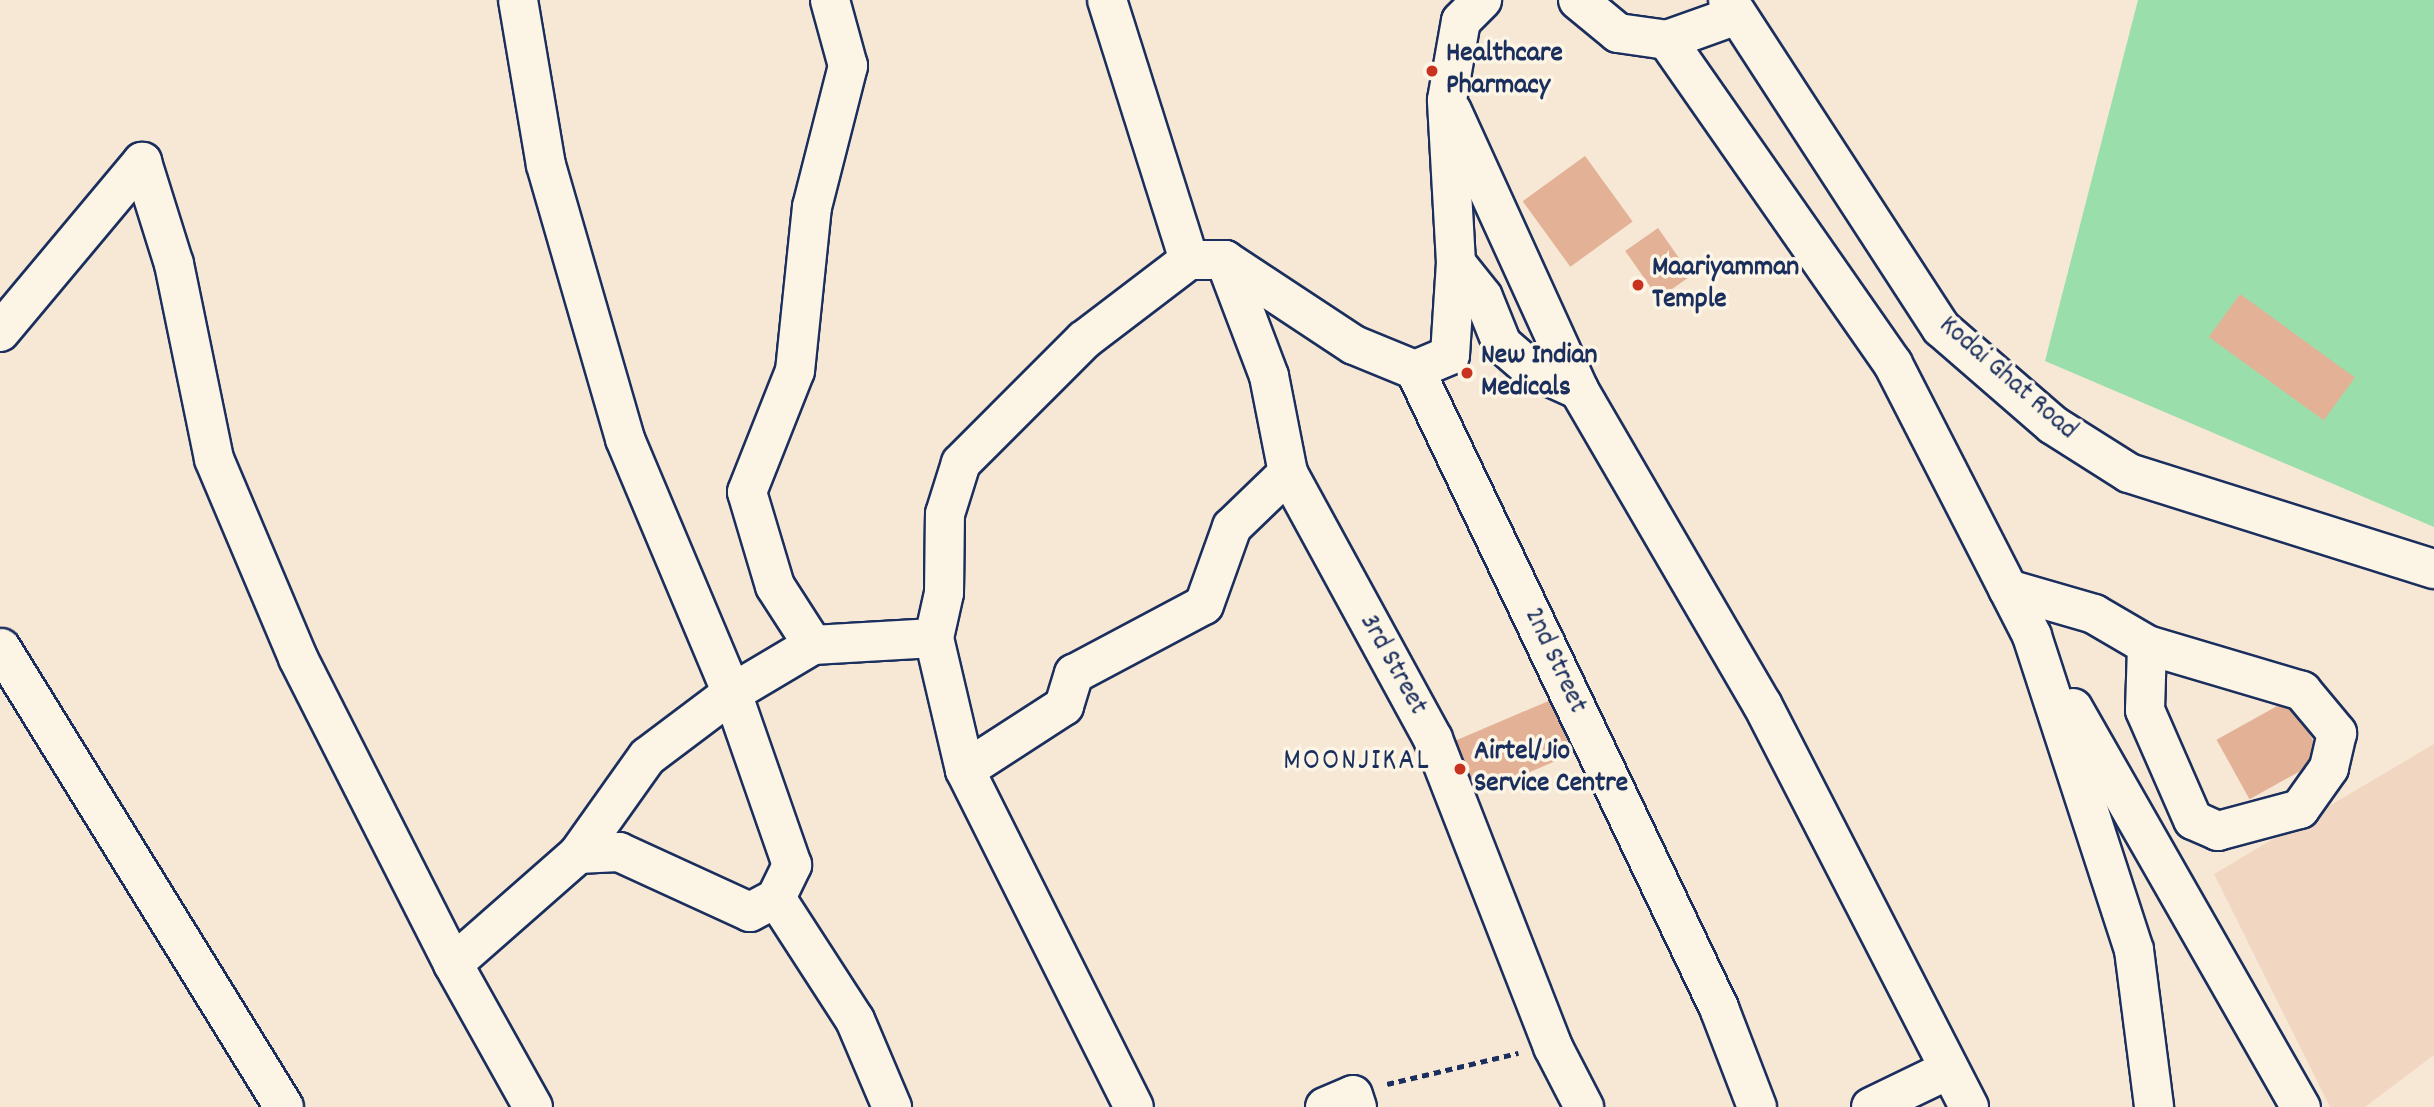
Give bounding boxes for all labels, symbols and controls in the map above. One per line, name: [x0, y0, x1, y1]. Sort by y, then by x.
place label: Healthcare Pharmacy: [1446, 38, 1563, 104]
marker: Healthcare Pharmacy: [1424, 63, 1440, 79]
place label: Maariyamman Temple: [1652, 252, 1799, 318]
marker: Maariyamman Temple: [1630, 277, 1646, 293]
street label: Kodai Ghat Road: [1931, 310, 2083, 448]
place label: New Indian Medicals: [1481, 340, 1598, 406]
marker: New Indian Medicals: [1459, 365, 1475, 381]
street label: 2nd Street: [1515, 603, 1593, 719]
street label: 3rd Street: [1351, 609, 1433, 721]
place label: Airtel/Jio Service Centre: [1474, 736, 1628, 802]
district label: MOONJIKAL: [1284, 745, 1430, 781]
marker: Airtel/Jio Service Centre: [1452, 761, 1468, 777]

